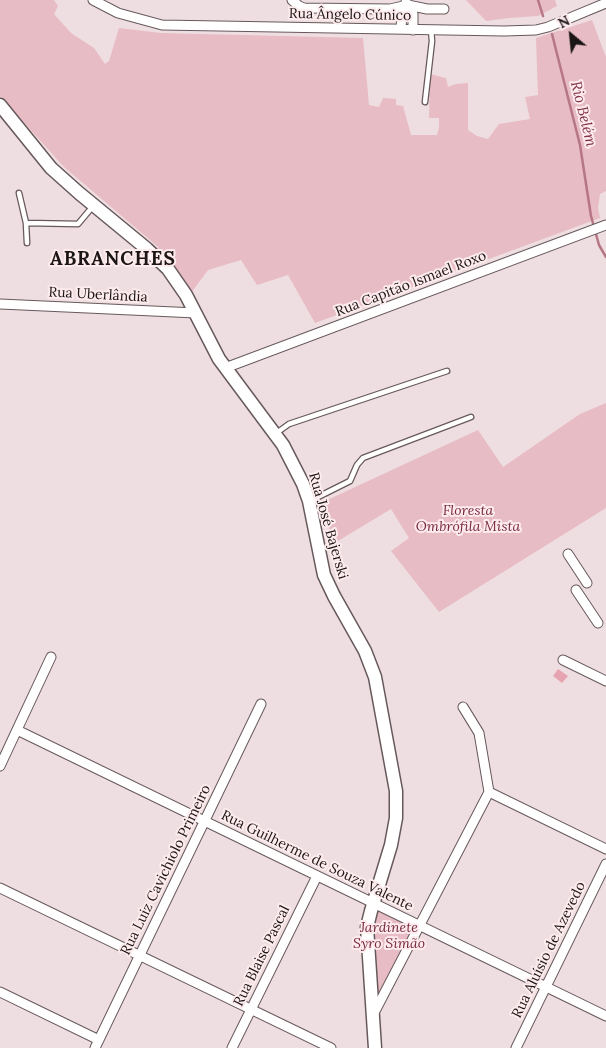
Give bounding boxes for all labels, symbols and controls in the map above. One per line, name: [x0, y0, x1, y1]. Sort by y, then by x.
street label: Rua Ângelo Cúnico: [289, 6, 411, 24]
north arrow: [546, 10, 596, 60]
text: N: [555, 11, 573, 32]
water label: Rio Belém: [566, 79, 600, 149]
street label: Rua Capitão Ismael Roxo: [333, 247, 489, 321]
district label: ABRANCHES: [49, 249, 177, 271]
street label: Rua Uberlândia: [48, 284, 148, 306]
street label: Rua José Bajerski: [305, 471, 351, 581]
park label: Floresta Ombrófila Mista: [416, 503, 520, 536]
street label: Rua Luiz Cavichiolo Primeiro: [117, 782, 215, 958]
street label: Rua Guilherme de Souza Valente: [218, 807, 416, 915]
street label: Rua Aluísio de Azevedo: [509, 879, 589, 1021]
street label: Rua Blaise Pascal: [230, 903, 294, 1009]
park label: Jardinete Syro Simão: [353, 920, 425, 952]

